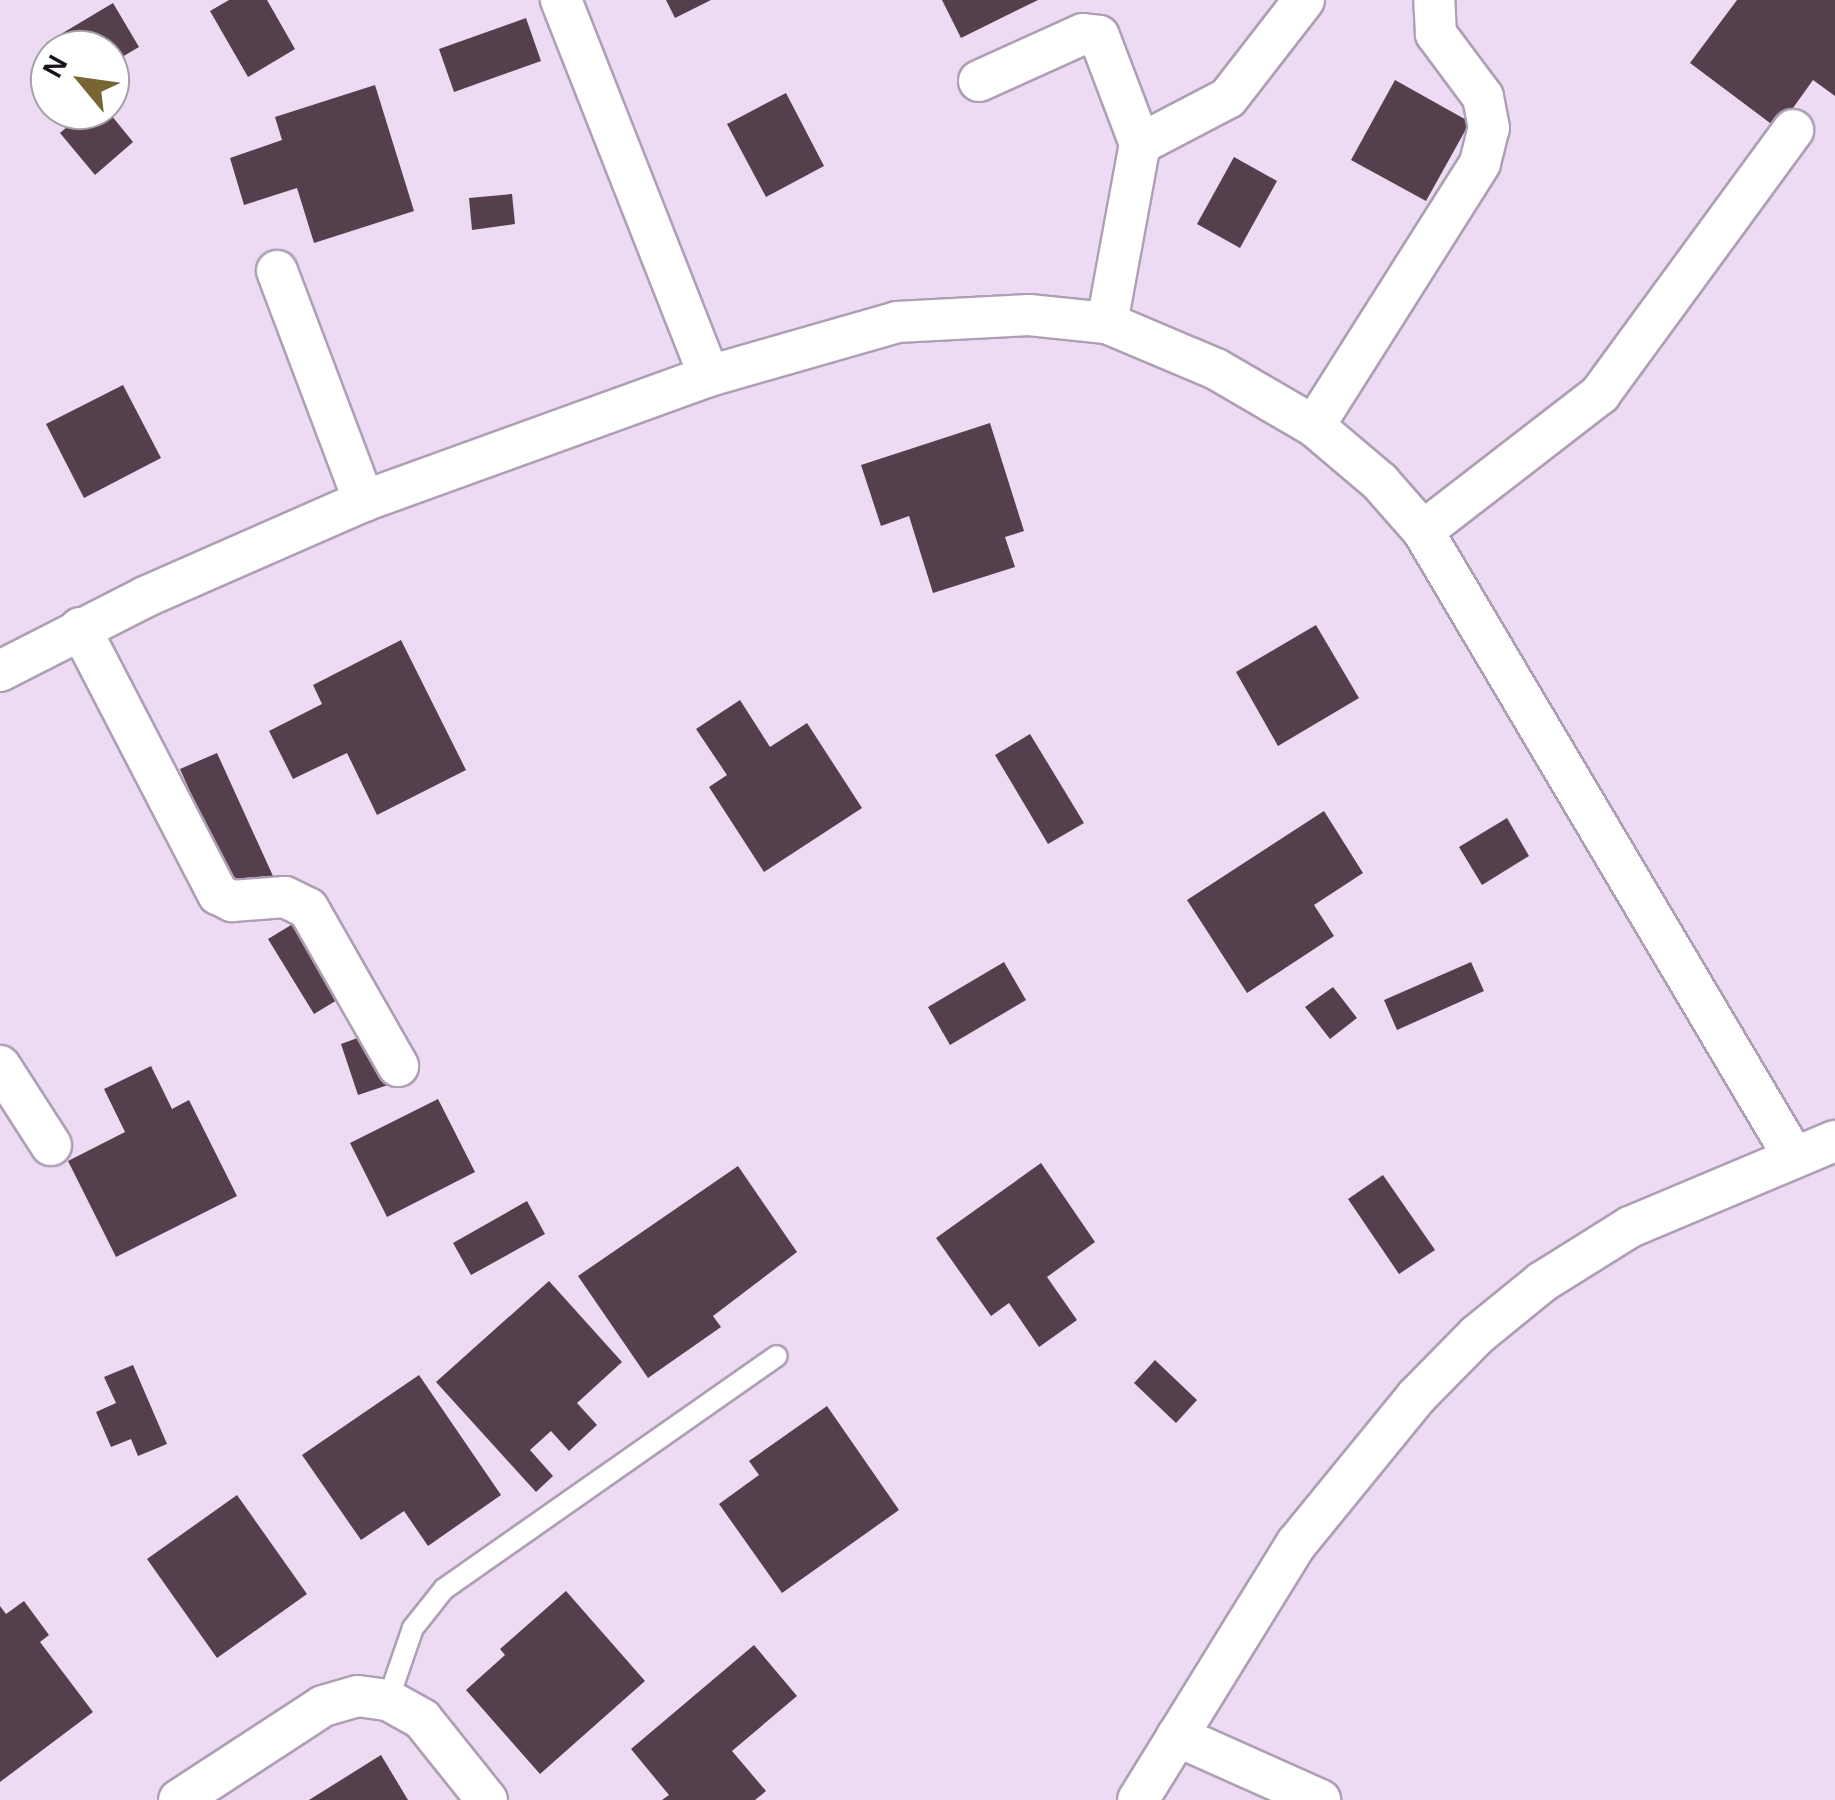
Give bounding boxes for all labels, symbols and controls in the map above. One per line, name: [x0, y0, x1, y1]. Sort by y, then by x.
north arrow: [30, 30, 130, 130]
text: N: [37, 50, 74, 83]

